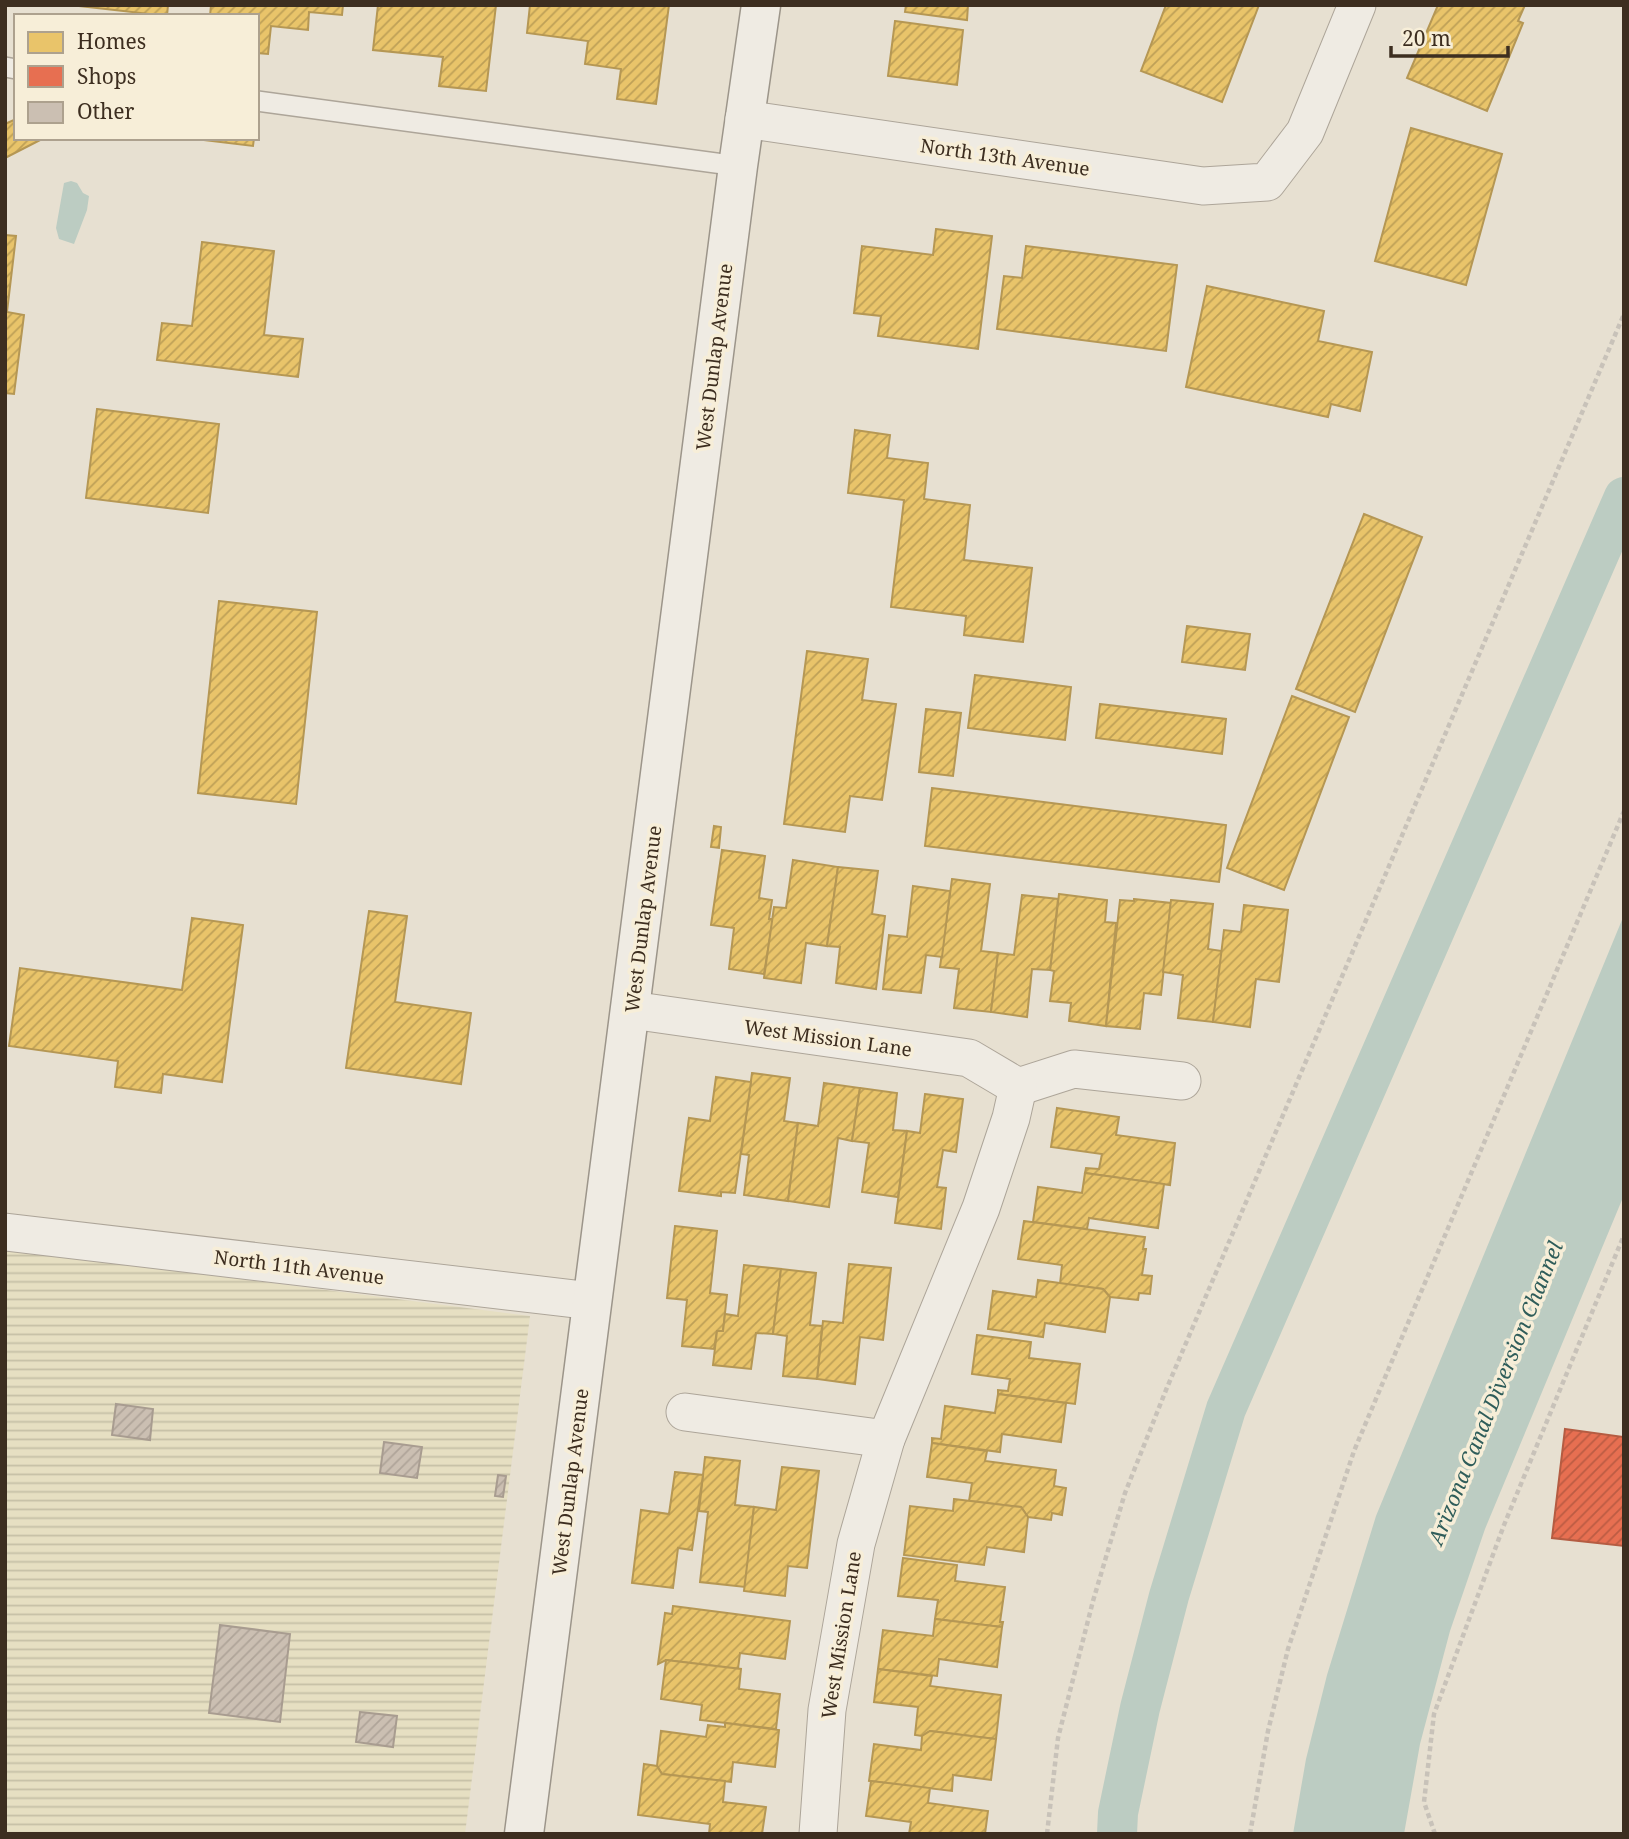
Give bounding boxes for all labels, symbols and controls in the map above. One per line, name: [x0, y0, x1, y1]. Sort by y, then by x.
legend: [14, 14, 259, 140]
scale bar: [1391, 14, 1508, 58]
text: 20 m: [1402, 24, 1451, 52]
text: Homes: [77, 27, 146, 55]
text: Shops: [77, 62, 136, 90]
text: Other: [77, 97, 135, 125]
street label: North 13th Avenue: [919, 132, 1091, 182]
street label: West Dunlap Avenue: [690, 262, 738, 452]
street label: West Dunlap Avenue: [619, 824, 667, 1014]
street label: West Mission Lane: [742, 1013, 914, 1063]
water label: Arizona Canal Diversion Channel: [1420, 1237, 1569, 1551]
street label: North 11th Avenue: [213, 1244, 385, 1290]
street label: West Dunlap Avenue: [546, 1387, 594, 1577]
street label: West Mission Lane: [815, 1549, 867, 1721]

